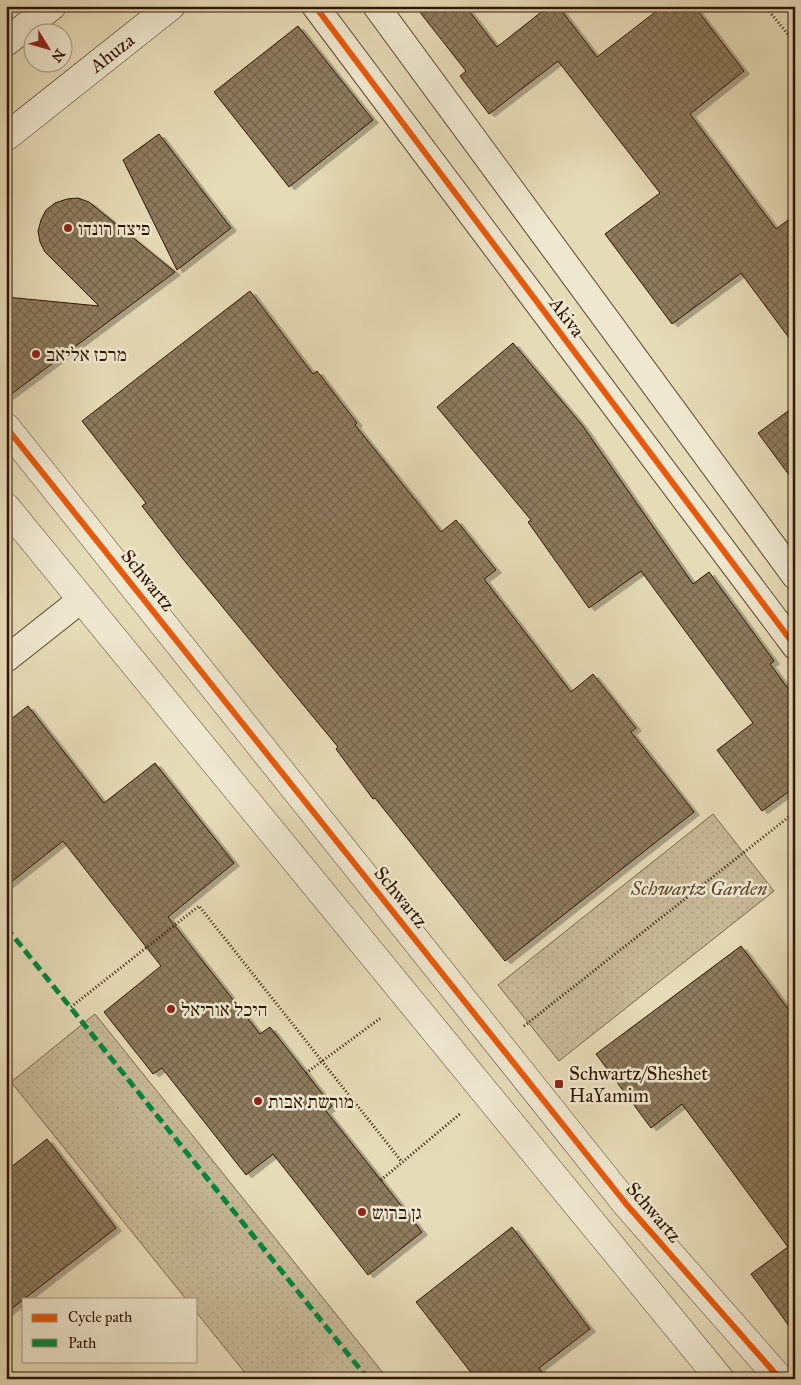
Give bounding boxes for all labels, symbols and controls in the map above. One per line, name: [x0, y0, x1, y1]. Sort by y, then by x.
north arrow: [22, 22, 72, 72]
street label: Ahuza: [84, 28, 140, 78]
text: N: [48, 46, 68, 65]
place label: פיצה רונדו: [78, 217, 150, 240]
marker: פיצה רונדו: [62, 222, 74, 234]
street label: Akiva: [544, 292, 590, 342]
place label: מרכז אליאב: [46, 343, 127, 366]
marker: מרכז אליאב: [30, 348, 42, 360]
street label: Schwartz: [116, 545, 180, 616]
street label: Schwartz: [369, 862, 433, 933]
park label: Schwartz Garden: [630, 877, 767, 900]
place label: היכל אוריאל: [181, 998, 268, 1021]
marker: היכל אוריאל: [165, 1003, 177, 1015]
place label: Schwartz/Sheshet HaYamim: [569, 1062, 708, 1107]
marker: Schwartz/Sheshet HaYamim: [553, 1078, 565, 1090]
place label: מורשת אבות: [268, 1090, 354, 1113]
marker: מורשת אבות: [252, 1095, 264, 1107]
street label: Schwartz: [622, 1177, 687, 1247]
place label: גן ברוש: [372, 1201, 422, 1224]
marker: גן ברוש: [356, 1206, 368, 1218]
legend: [22, 1298, 198, 1362]
text: Cycle path: [68, 1308, 133, 1326]
text: Path: [68, 1334, 97, 1352]

